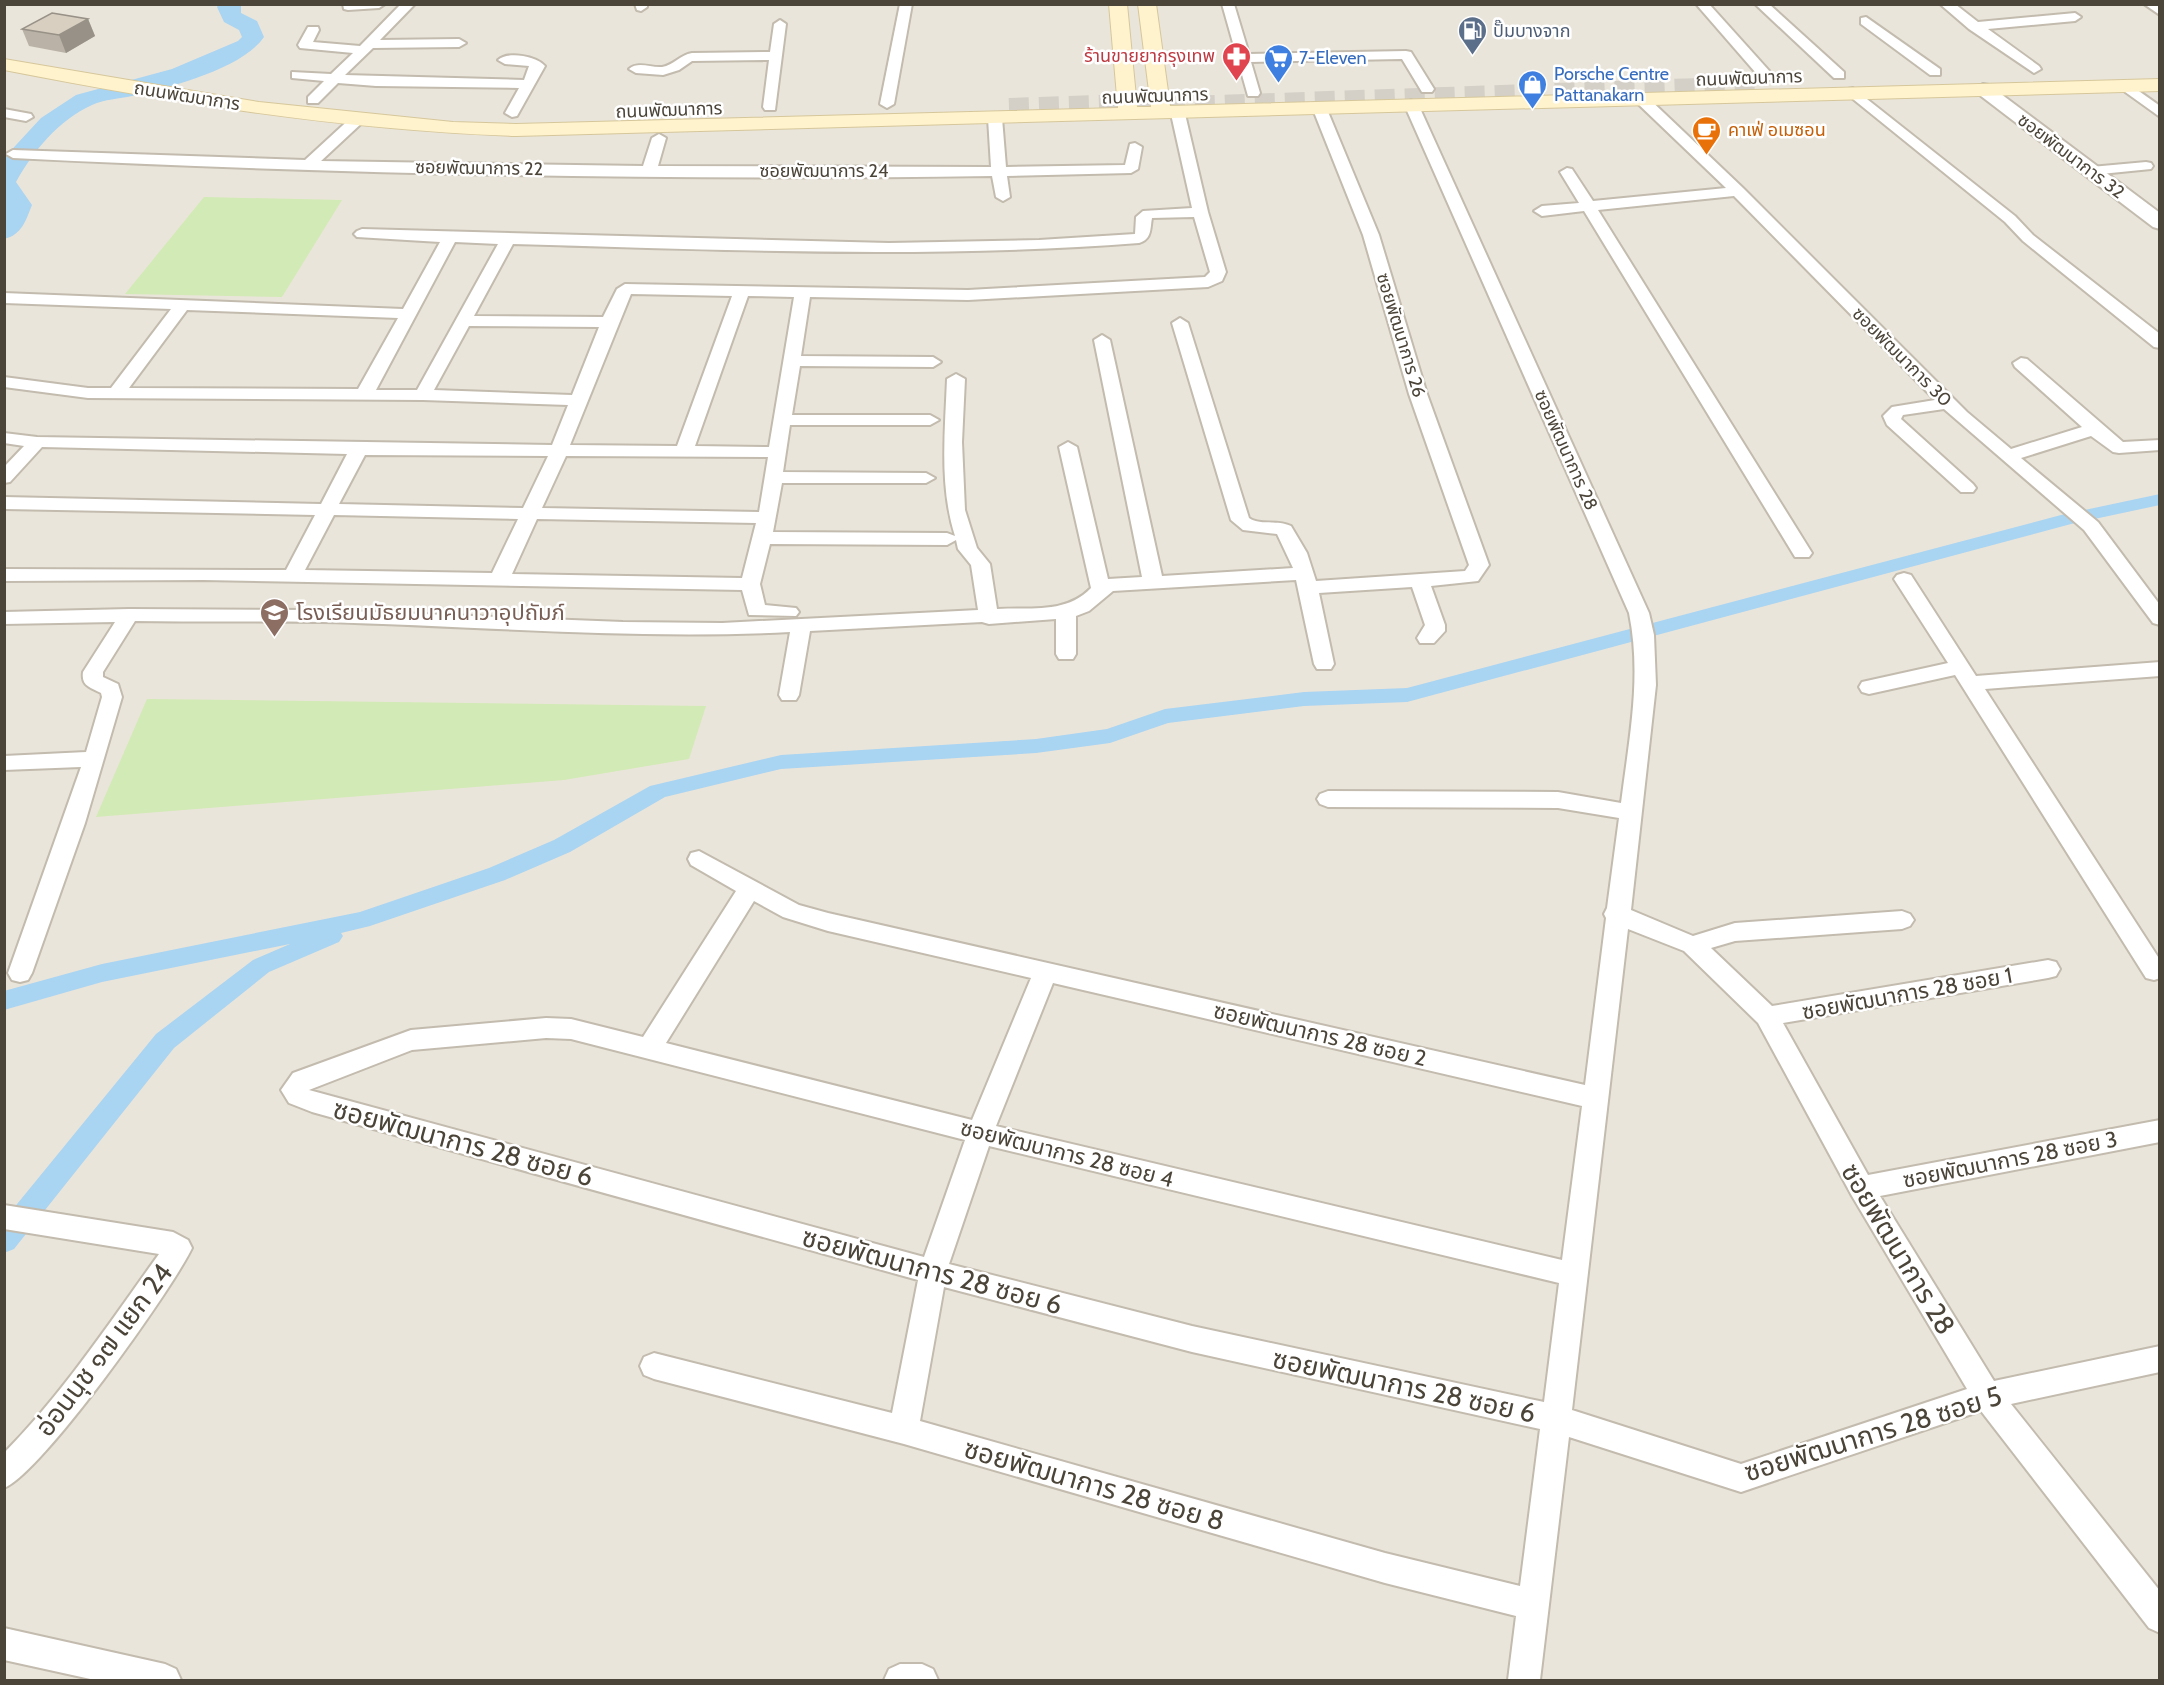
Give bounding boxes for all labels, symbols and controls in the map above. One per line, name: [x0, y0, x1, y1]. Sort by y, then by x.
fuel station icon: ปั๊มบางจาก: [1456, 15, 1488, 57]
place label: ปั๊มบางจาก: [1493, 19, 1570, 42]
pharmacy icon: ร้านขายยากรุงเทพ: [1220, 40, 1252, 82]
supermarket icon: 7-Eleven: [1262, 42, 1294, 84]
place label: ร้านขายยากรุงเทพ: [1084, 45, 1215, 67]
place label: 7-Eleven: [1299, 47, 1367, 69]
place label: Porsche Centre Pattanakarn: [1554, 63, 1669, 106]
street label: ถนนพัฒนาการ: [1695, 65, 1803, 91]
shop icon: Porsche Centre Pattanakarn: [1517, 68, 1549, 110]
street label: ถนนพัฒนาการ: [132, 77, 242, 115]
street label: ถนนพัฒนาการ: [1101, 83, 1209, 109]
street label: ถนนพัฒนาการ: [615, 97, 723, 123]
street label: ซอยพัฒนาการ 32: [2013, 109, 2129, 203]
cafe icon: คาเฟ่ อเมซอน: [1691, 114, 1723, 156]
place label: คาเฟ่ อเมซอน: [1728, 119, 1826, 141]
street label: ซอยพัฒนาการ 22: [415, 156, 543, 180]
street label: ซอยพัฒนาการ 24: [760, 160, 888, 182]
street label: ซอยพัฒนาการ 26: [1372, 270, 1430, 400]
street label: ซอยพัฒนาการ 30: [1848, 303, 1956, 411]
street label: ซอยพัฒนาการ 28: [1530, 386, 1602, 514]
school or university icon: โรงเรียนมัธยมนาคนาวาอุปถัมภ์: [259, 596, 291, 638]
place label: โรงเรียนมัธยมนาคนาวาอุปถัมภ์: [296, 599, 565, 626]
street label: ซอยพัฒนาการ 28 ซอย 1: [1800, 962, 2014, 1025]
street label: ซอยพัฒนาการ 28 ซอย 2: [1211, 997, 1429, 1072]
street label: ซอยพัฒนาการ 28 ซอย 6: [329, 1092, 597, 1193]
street label: ซอยพัฒนาการ 28 ซอย 4: [957, 1114, 1177, 1193]
street label: ซอยพัฒนาการ 28 ซอย 3: [1901, 1125, 2120, 1194]
street label: ซอยพัฒนาการ 28: [1834, 1157, 1963, 1340]
street label: ซอยพัฒนาการ 28 ซอย 6: [798, 1220, 1066, 1321]
street label: อ่อนนุช ๑๗ แยก 24: [28, 1257, 179, 1443]
street label: ซอยพัฒนาการ 28 ซอย 6: [1270, 1341, 1539, 1430]
street label: ซอยพัฒนาการ 28 ซอย 5: [1740, 1379, 2006, 1488]
street label: ซอยพัฒนาการ 28 ซอย 8: [960, 1432, 1228, 1537]

